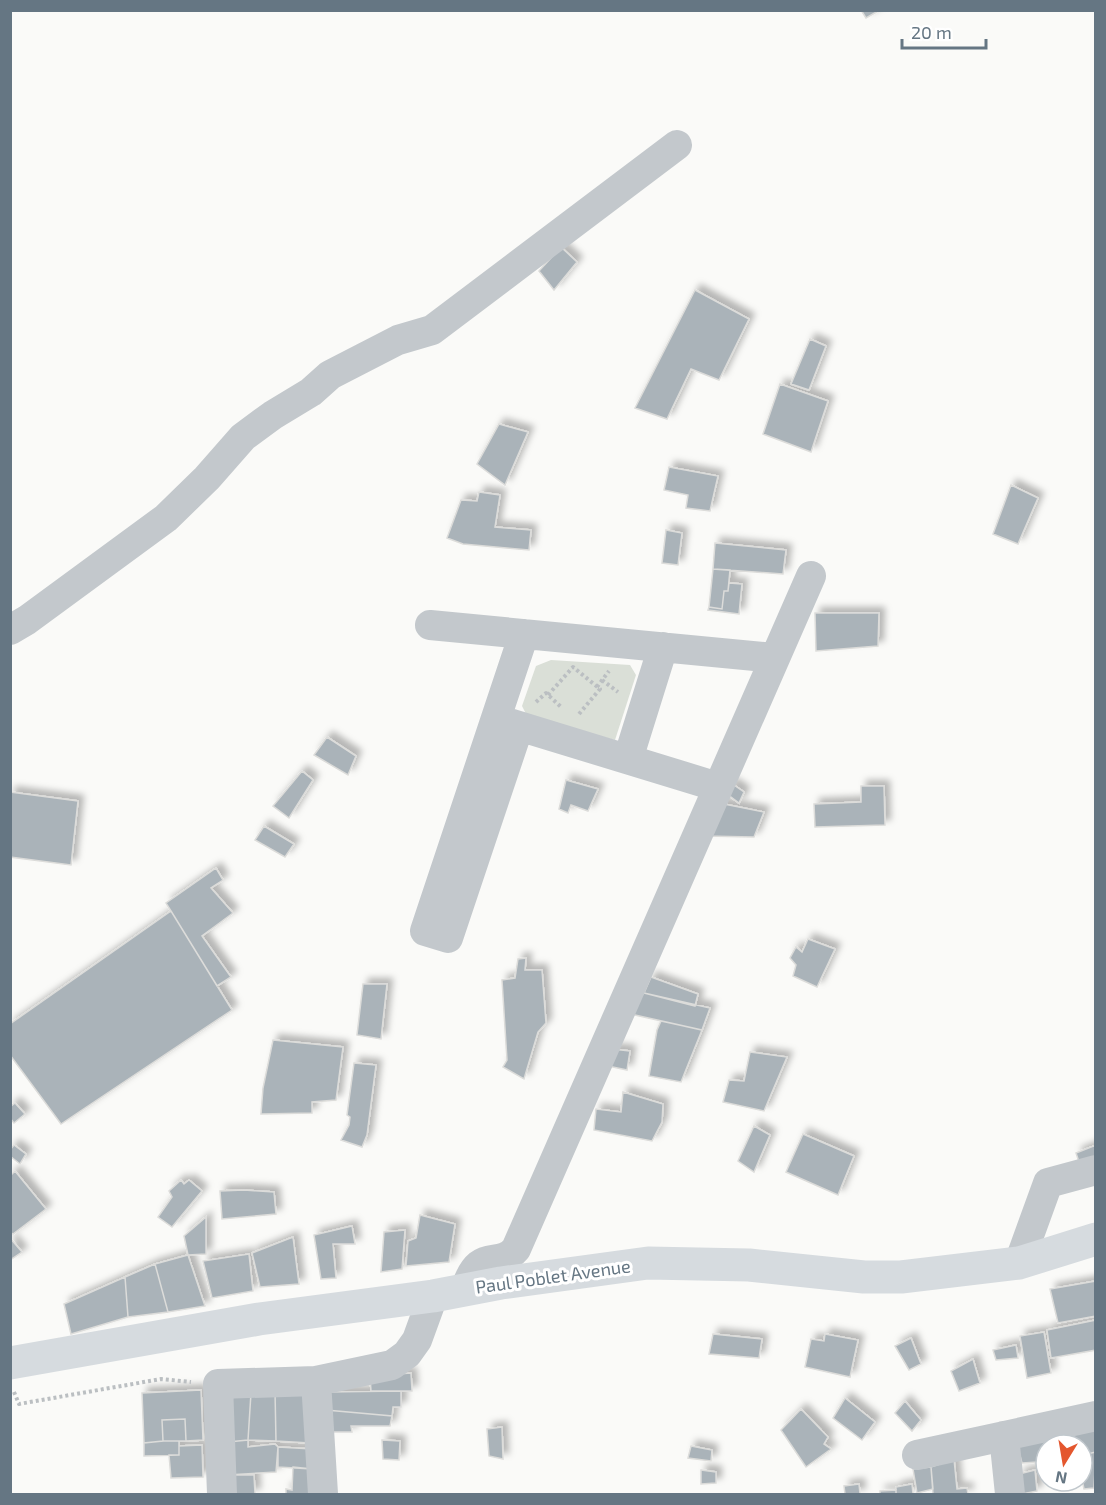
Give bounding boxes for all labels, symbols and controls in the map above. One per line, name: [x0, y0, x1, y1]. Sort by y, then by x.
scale bar: [902, 12, 986, 50]
text: 20 m: [911, 21, 952, 43]
street label: Paul Poblet Avenue: [474, 1254, 632, 1298]
north arrow: [1034, 1433, 1094, 1493]
text: N: [1054, 1468, 1069, 1489]

